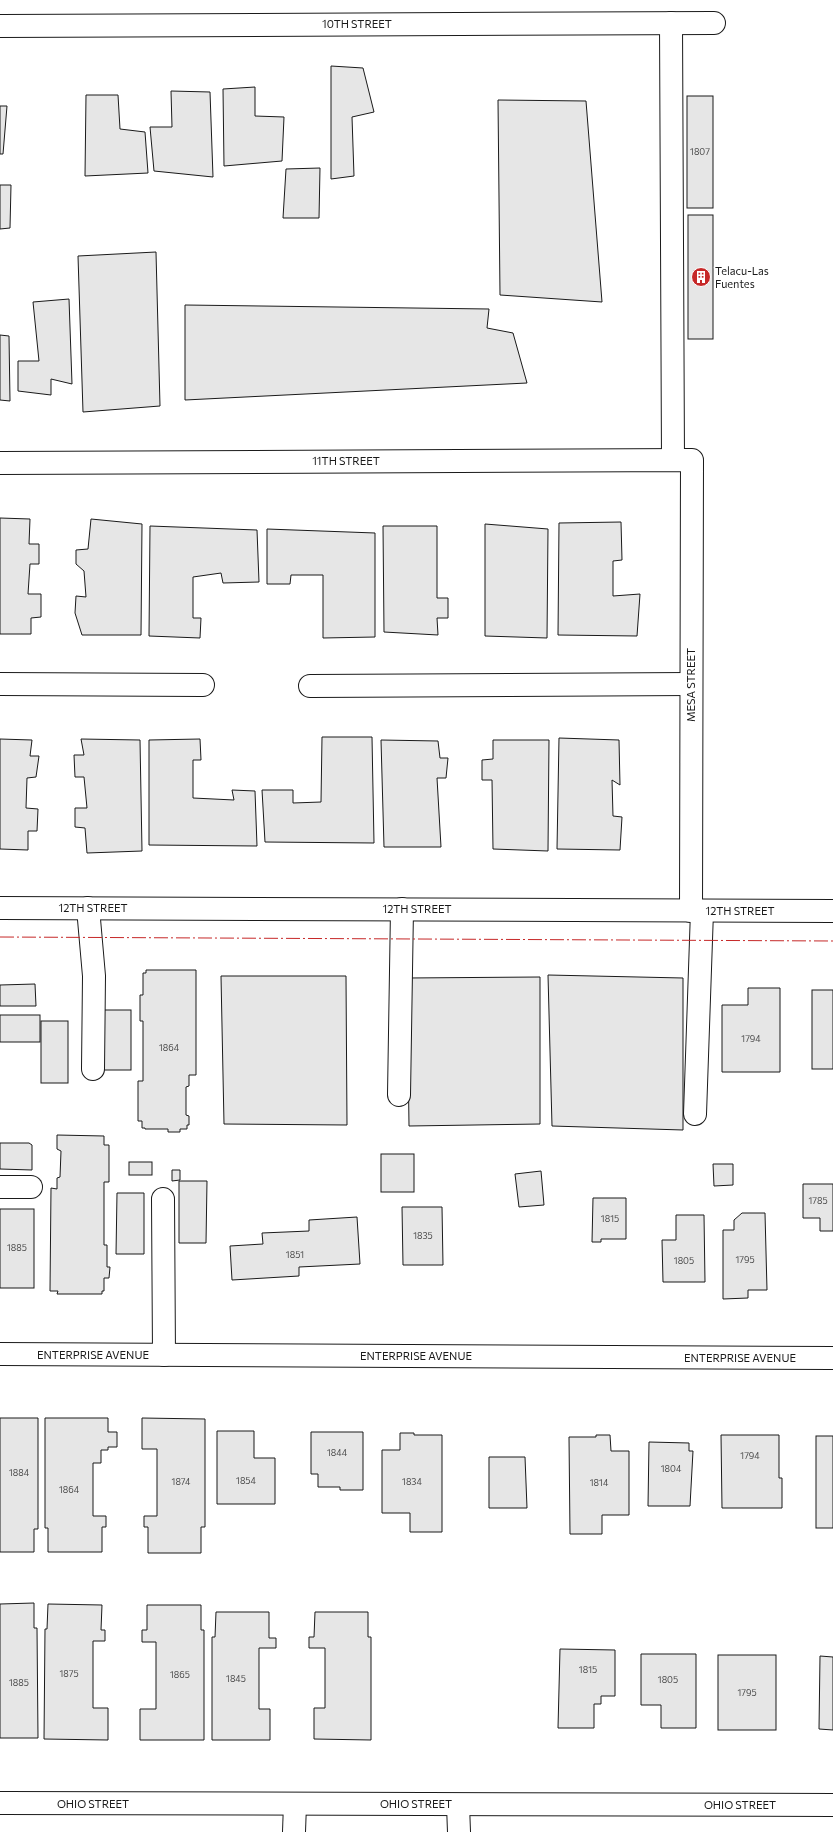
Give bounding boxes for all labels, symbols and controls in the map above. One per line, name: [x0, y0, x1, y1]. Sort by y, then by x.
street label: 10TH STREET: [322, 17, 392, 30]
house number: 1807: [690, 146, 710, 157]
place label: Telacu-Las Fuentes: [715, 264, 769, 290]
building icon: Telacu-Las Fuentes: [690, 266, 712, 288]
street label: 11TH STREET: [312, 454, 380, 467]
street label: MESA STREET: [684, 648, 697, 722]
street label: 12TH STREET: [58, 901, 128, 914]
street label: 12TH STREET: [382, 902, 452, 915]
street label: 12TH STREET: [705, 904, 775, 917]
house number: 1794: [741, 1033, 761, 1044]
house number: 1864: [159, 1042, 180, 1053]
house number: 1785: [808, 1195, 828, 1206]
house number: 1815: [601, 1213, 619, 1224]
house number: 1835: [413, 1230, 433, 1241]
house number: 1885: [7, 1242, 27, 1253]
house number: 1851: [286, 1249, 304, 1260]
house number: 1795: [735, 1254, 755, 1265]
house number: 1805: [674, 1255, 694, 1266]
street label: ENTERPRISE AVENUE: [37, 1348, 149, 1361]
street label: ENTERPRISE AVENUE: [360, 1349, 472, 1362]
street label: ENTERPRISE AVENUE: [684, 1351, 796, 1364]
house number: 1844: [327, 1447, 348, 1458]
house number: 1794: [740, 1450, 760, 1461]
house number: 1804: [661, 1463, 682, 1474]
house number: 1884: [9, 1467, 30, 1478]
house number: 1854: [236, 1475, 257, 1486]
house number: 1874: [172, 1476, 191, 1487]
house number: 1834: [402, 1476, 423, 1487]
house number: 1814: [590, 1477, 609, 1488]
house number: 1864: [59, 1484, 80, 1495]
house number: 1815: [579, 1664, 597, 1675]
house number: 1875: [59, 1668, 79, 1679]
house number: 1865: [170, 1669, 190, 1680]
house number: 1845: [226, 1673, 246, 1684]
house number: 1805: [658, 1674, 678, 1685]
house number: 1885: [9, 1677, 29, 1688]
house number: 1795: [737, 1687, 757, 1698]
street label: OHIO STREET: [57, 1797, 129, 1810]
street label: OHIO STREET: [380, 1797, 452, 1810]
street label: OHIO STREET: [704, 1798, 776, 1811]

